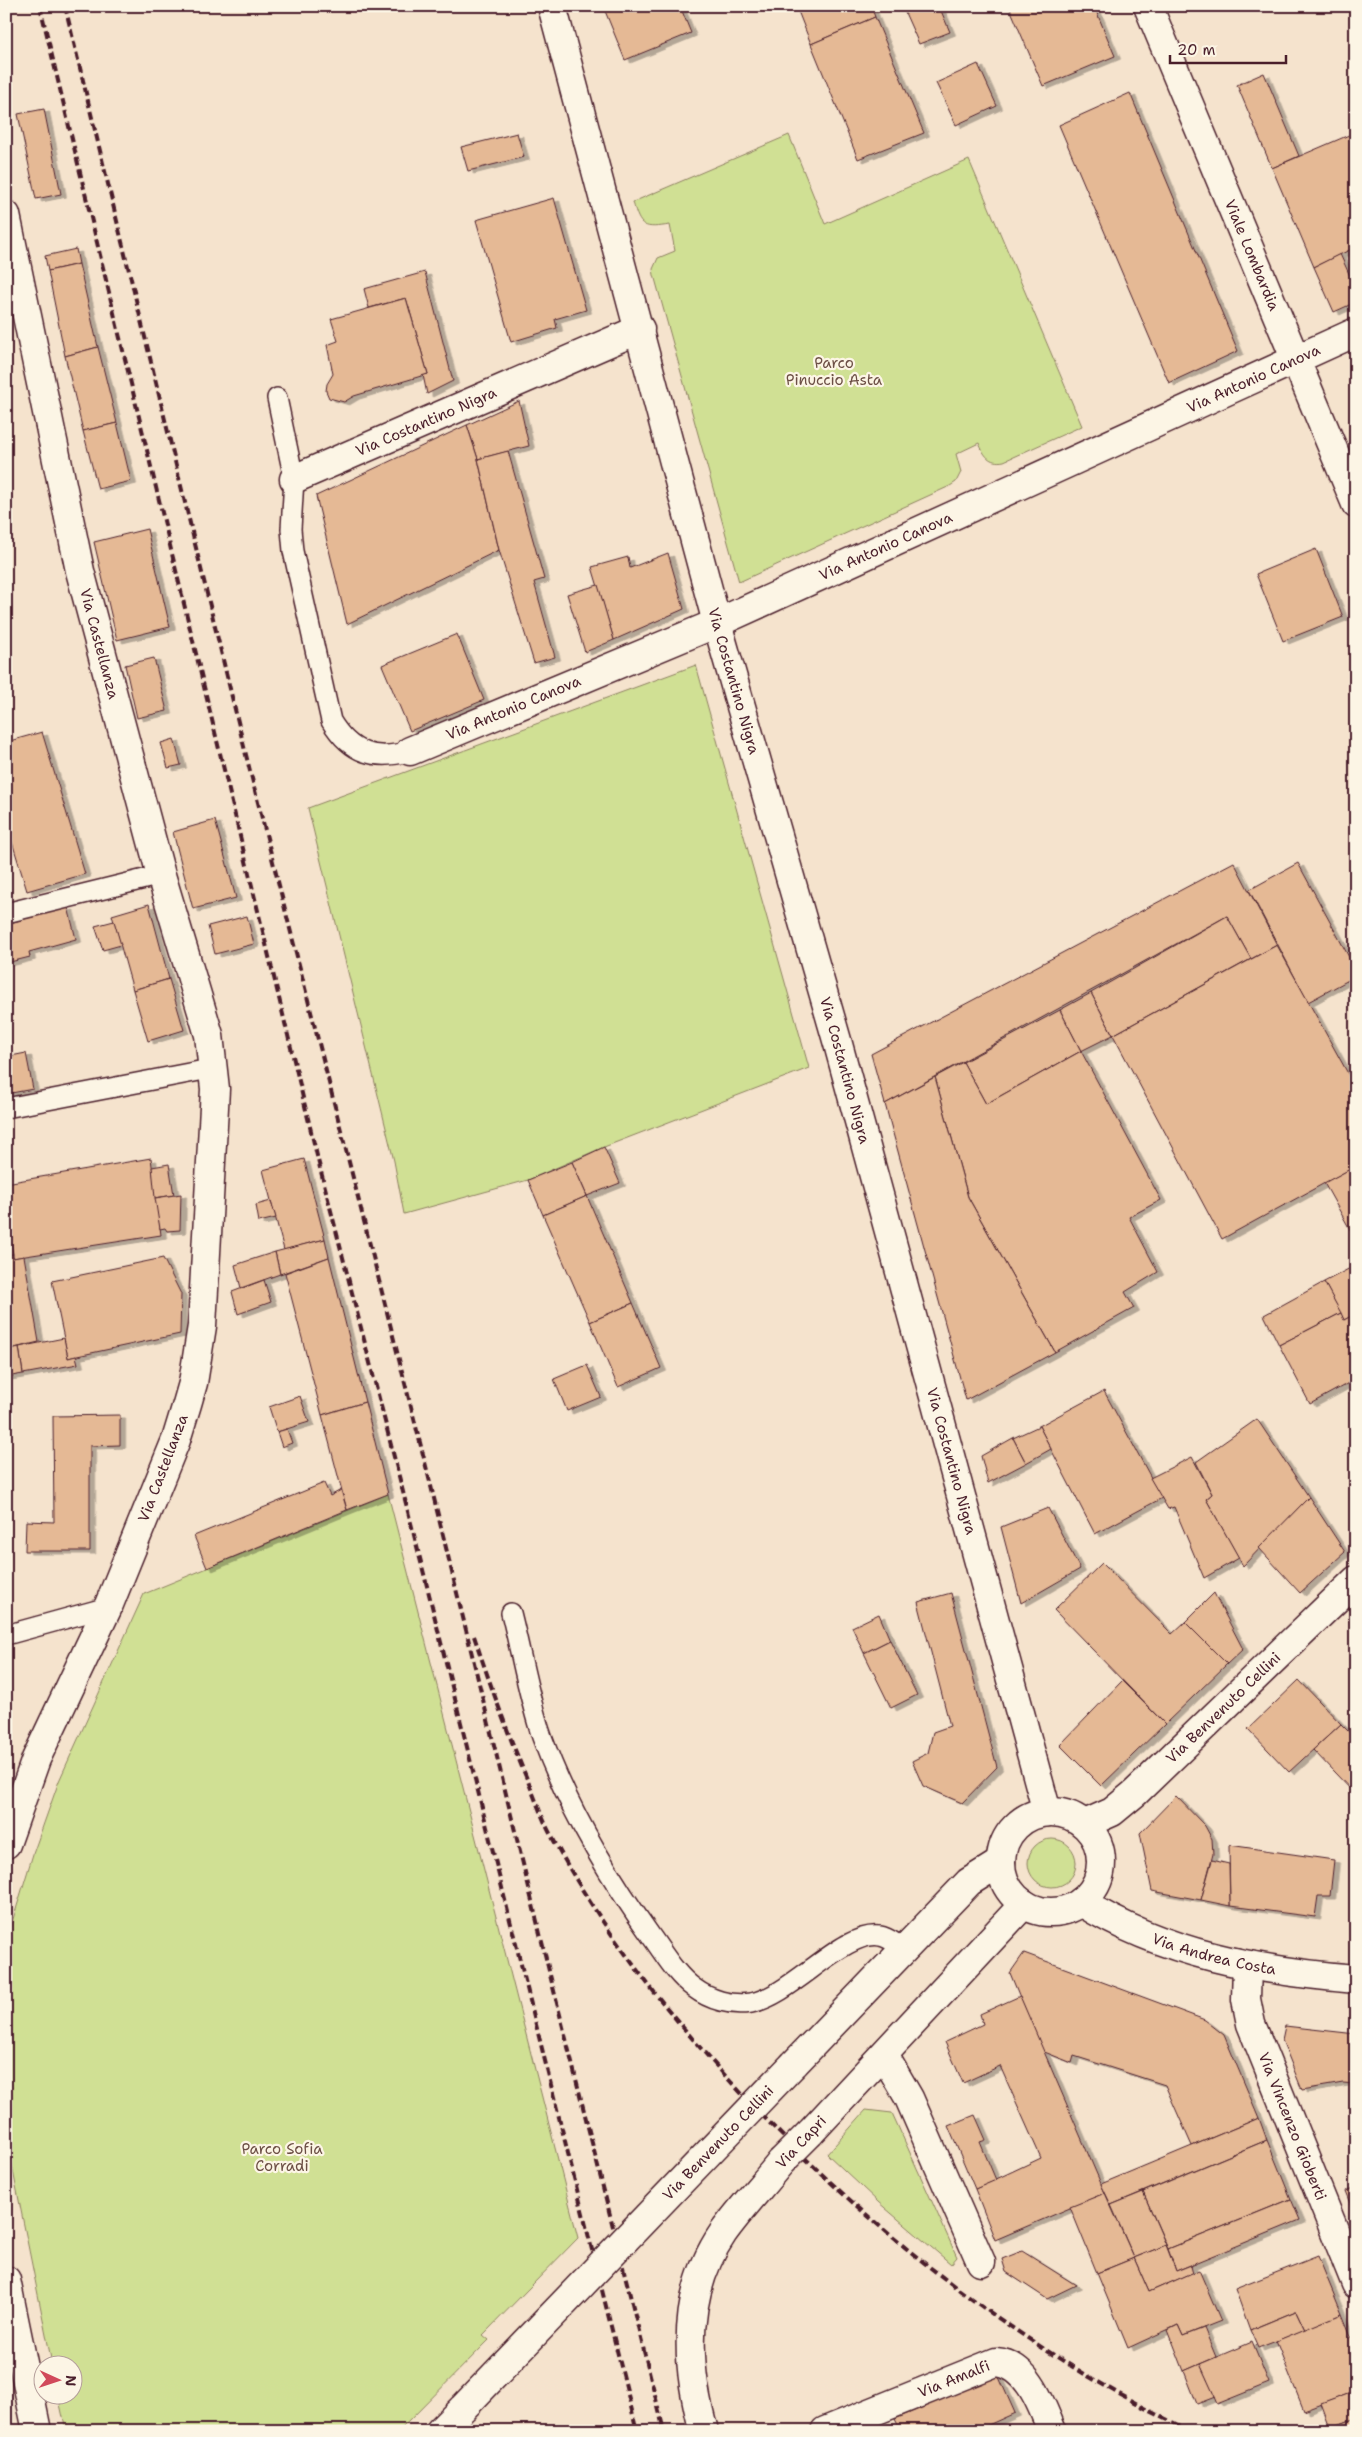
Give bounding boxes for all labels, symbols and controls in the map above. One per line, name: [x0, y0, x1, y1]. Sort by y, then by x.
scale bar: [1170, 32, 1286, 64]
text: 20 m: [1177, 40, 1216, 60]
street label: Viale Lombardia: [1220, 197, 1284, 314]
street label: Via Antonio Canova: [1184, 339, 1324, 418]
park label: Parco Pinuccio Asta: [786, 353, 883, 390]
street label: Via Costantino Nigra: [353, 382, 500, 461]
street label: Via Antonio Canova: [816, 507, 956, 585]
street label: Via Castellanza: [75, 586, 124, 702]
street label: Via Costantino Nigra: [703, 605, 764, 757]
street label: Via Antonio Canova: [443, 671, 584, 745]
street label: Via Costantino Nigra: [815, 995, 875, 1147]
street label: Via Costantino Nigra: [922, 1385, 981, 1538]
street label: Via Castellanza: [133, 1411, 193, 1525]
street label: Via Benvenuto Cellini: [1161, 1648, 1285, 1768]
street label: Via Andrea Costa: [1149, 1929, 1278, 1980]
street label: Via Vincenzo Gioberti: [1254, 2049, 1331, 2203]
street label: Via Benvenuto Cellini: [658, 2081, 778, 2205]
street label: Via Capri: [771, 2111, 831, 2173]
park label: Parco Sofia Corradi: [242, 2139, 323, 2176]
north arrow: [32, 2354, 82, 2404]
street label: Via Amalfi: [915, 2355, 993, 2403]
text: N: [62, 2375, 80, 2387]

